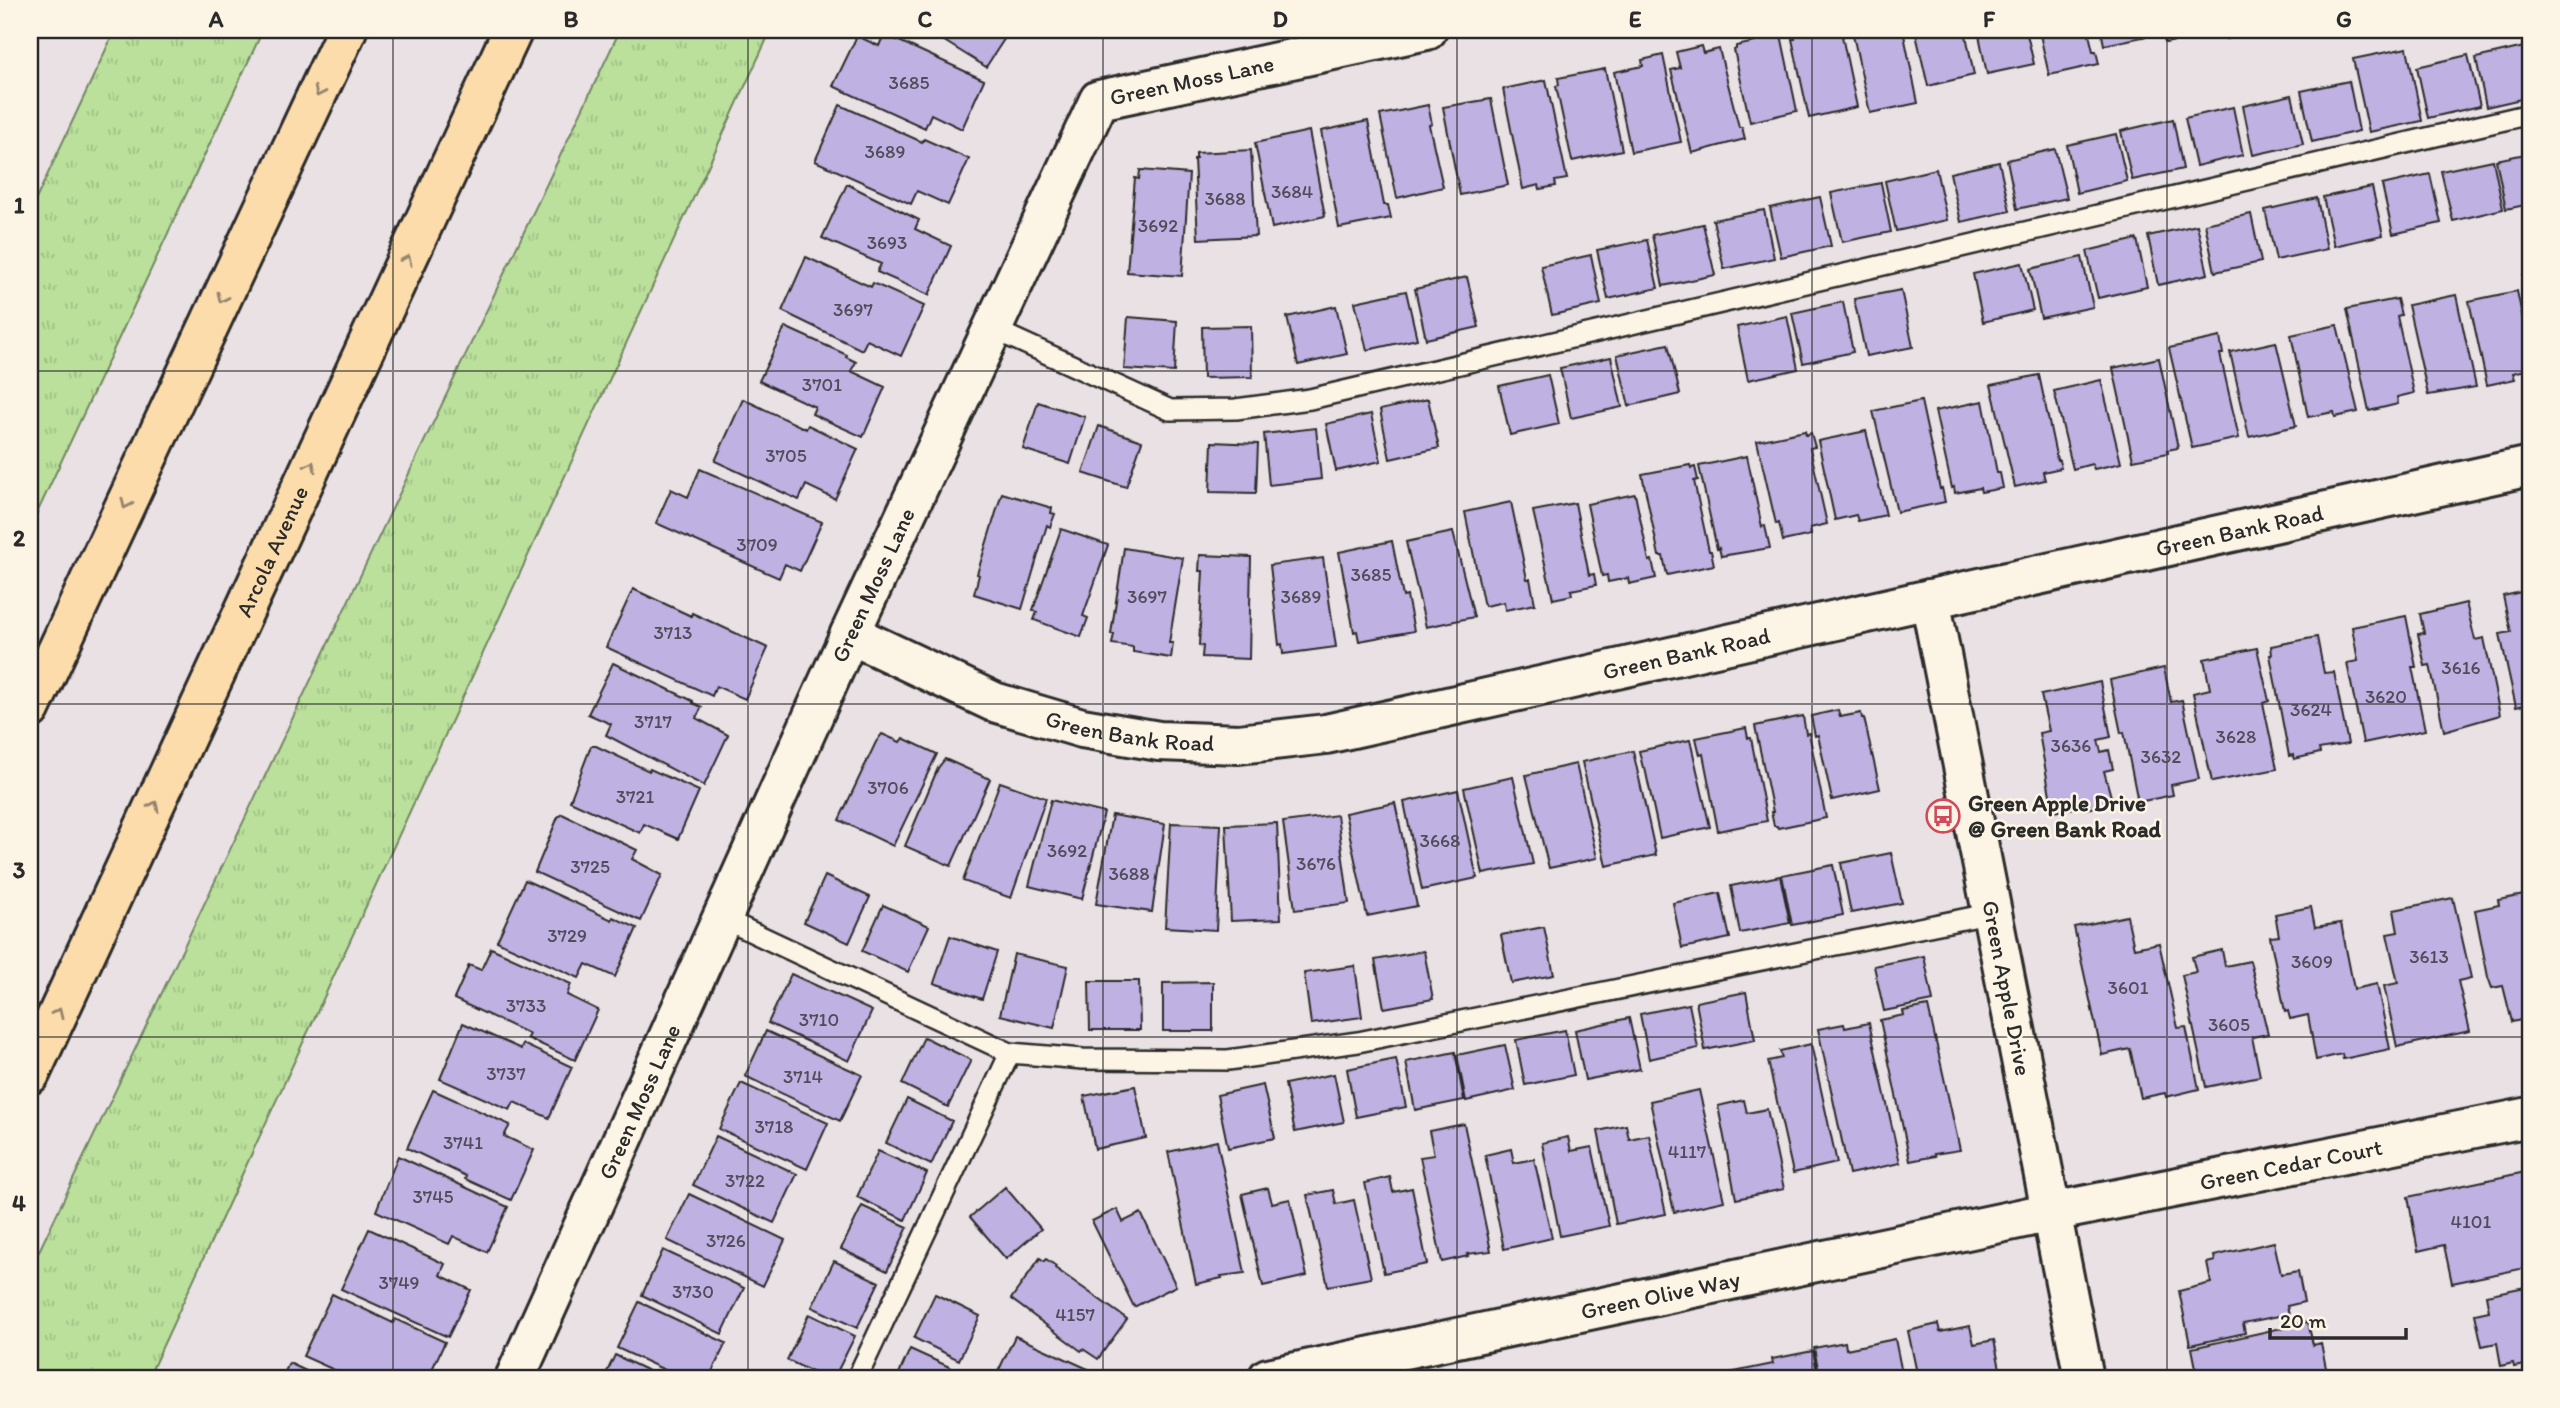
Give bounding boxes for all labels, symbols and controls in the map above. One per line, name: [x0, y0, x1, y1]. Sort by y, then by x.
text: A: [208, 5, 224, 33]
text: B: [564, 5, 579, 33]
text: C: [918, 5, 933, 33]
text: D: [1272, 5, 1288, 33]
text: E: [1629, 5, 1642, 33]
text: F: [1983, 5, 1996, 33]
text: G: [2336, 5, 2352, 33]
street label: Green Moss Lane: [1107, 49, 1276, 111]
house number: 3685: [889, 71, 929, 94]
one-way arrow: [313, 84, 327, 97]
house number: 3689: [865, 140, 905, 163]
house number: 3684: [1271, 180, 1313, 203]
house number: 3688: [1204, 187, 1246, 210]
text: 1: [14, 191, 25, 219]
house number: 3692: [1138, 214, 1178, 237]
house number: 3693: [867, 231, 907, 254]
one-way arrow: [398, 255, 412, 267]
one-way arrow: [216, 291, 230, 303]
house number: 3697: [833, 298, 873, 321]
house number: 3701: [802, 373, 842, 396]
house number: 3705: [765, 444, 807, 467]
one-way arrow: [303, 461, 317, 473]
street label: Arcola Avenue: [229, 481, 314, 621]
one-way arrow: [120, 497, 134, 509]
street label: Green Bank Road: [2153, 498, 2326, 563]
street label: Green Moss Lane: [825, 503, 921, 667]
text: 2: [13, 524, 26, 552]
house number: 3709: [736, 533, 778, 556]
house number: 3685: [1351, 563, 1391, 586]
house number: 3697: [1127, 585, 1167, 608]
house number: 3689: [1281, 585, 1321, 608]
house number: 3713: [654, 621, 692, 644]
street label: Green Bank Road: [1600, 621, 1773, 686]
house number: 3616: [2441, 656, 2481, 679]
house number: 3620: [2365, 685, 2407, 708]
house number: 3624: [2290, 698, 2332, 721]
street label: Green Bank Road: [1042, 704, 1215, 757]
house number: 3717: [634, 710, 672, 733]
house number: 3628: [2216, 725, 2256, 748]
house number: 3636: [2051, 734, 2091, 757]
house number: 3632: [2141, 745, 2181, 768]
house number: 3706: [867, 776, 909, 799]
house number: 3721: [616, 785, 654, 808]
place label: Green Apple Drive @ Green Bank Road: [1968, 789, 2162, 843]
bus stop icon: Green Apple Drive @ Green Bank Road: [1924, 797, 1962, 835]
one-way arrow: [146, 801, 160, 813]
house number: 3668: [1420, 829, 1460, 852]
house number: 3692: [1047, 839, 1087, 862]
house number: 3676: [1296, 852, 1336, 875]
house number: 3725: [570, 855, 610, 878]
text: 3: [13, 856, 26, 884]
house number: 3688: [1108, 862, 1150, 885]
street label: Green Apple Drive: [1976, 898, 2038, 1078]
house number: 3729: [547, 924, 587, 947]
house number: 3613: [2409, 945, 2449, 968]
house number: 3609: [2291, 950, 2333, 973]
house number: 3601: [2108, 976, 2149, 999]
house number: 3733: [506, 994, 546, 1017]
one-way arrow: [50, 1007, 64, 1020]
house number: 3710: [799, 1008, 839, 1031]
house number: 3605: [2208, 1013, 2250, 1036]
street label: Green Moss Lane: [592, 1020, 687, 1184]
house number: 3737: [486, 1062, 526, 1085]
house number: 3714: [783, 1065, 823, 1088]
house number: 3718: [754, 1115, 794, 1138]
house number: 3741: [443, 1131, 483, 1154]
street label: Green Cedar Court: [2197, 1133, 2385, 1196]
house number: 4117: [1668, 1140, 1706, 1163]
house number: 3722: [725, 1169, 765, 1192]
house number: 3745: [412, 1185, 454, 1208]
text: 4: [12, 1189, 26, 1217]
house number: 4101: [2451, 1210, 2492, 1233]
house number: 3726: [706, 1229, 746, 1252]
street label: Green Olive Way: [1578, 1264, 1743, 1325]
house number: 3749: [378, 1271, 420, 1294]
house number: 3730: [672, 1280, 714, 1303]
scale bar: [2270, 1296, 2406, 1340]
house number: 4157: [1055, 1303, 1095, 1326]
text: 20 m: [2280, 1308, 2327, 1333]

